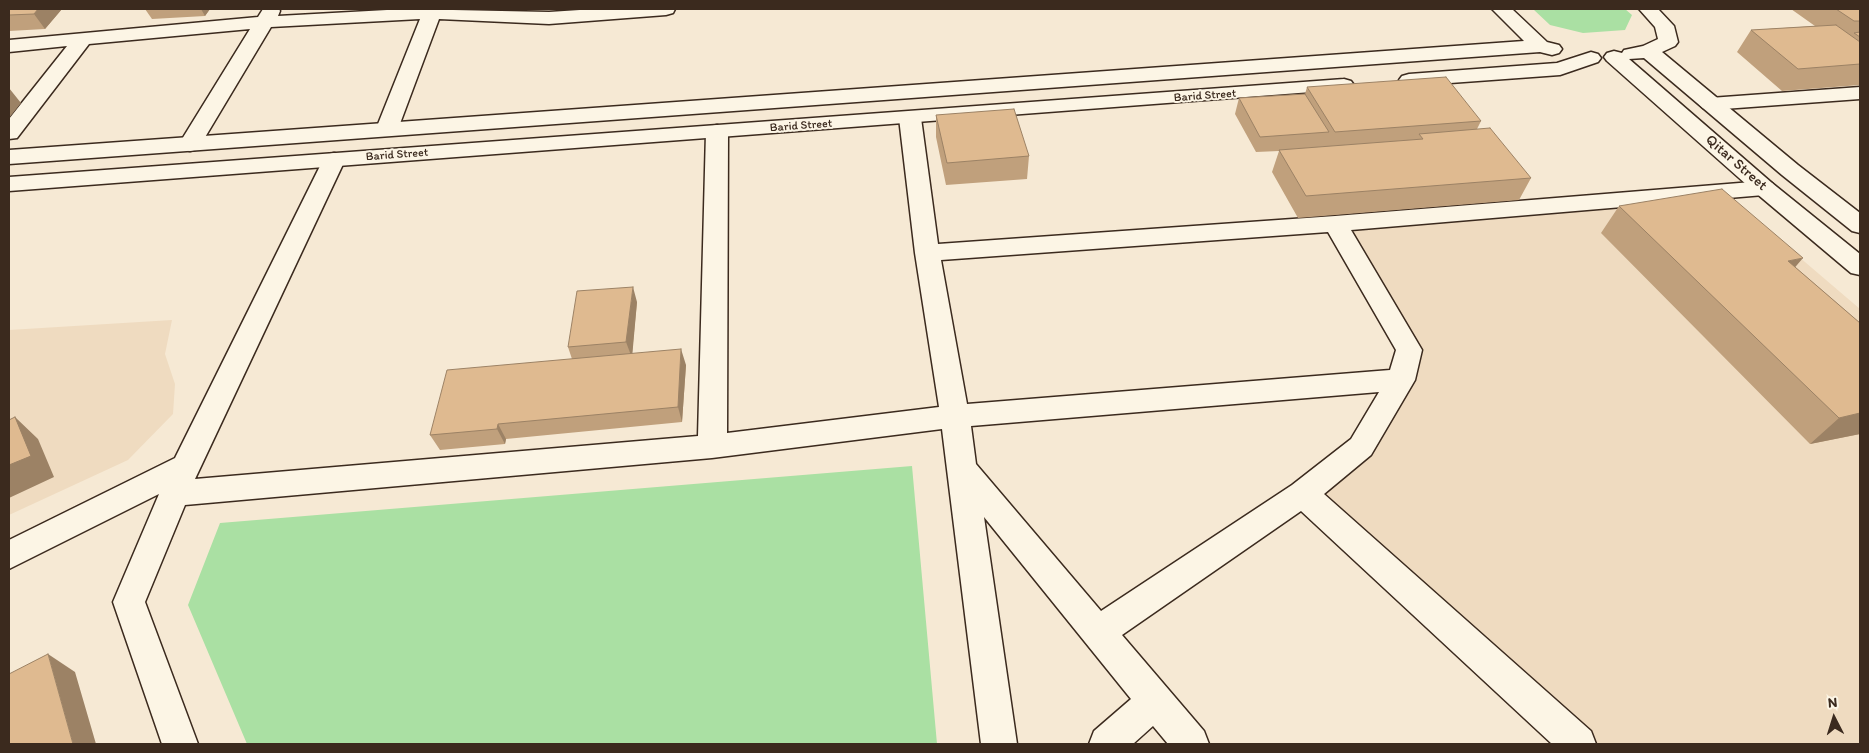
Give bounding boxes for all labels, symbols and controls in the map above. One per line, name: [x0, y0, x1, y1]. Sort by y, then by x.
street label: Barid Street: [1173, 87, 1237, 105]
street label: Barid Street: [769, 117, 833, 135]
street label: Qitar Street: [1701, 131, 1771, 195]
street label: Barid Street: [365, 146, 429, 164]
north arrow: [1809, 693, 1859, 743]
text: N: [1827, 694, 1838, 711]

